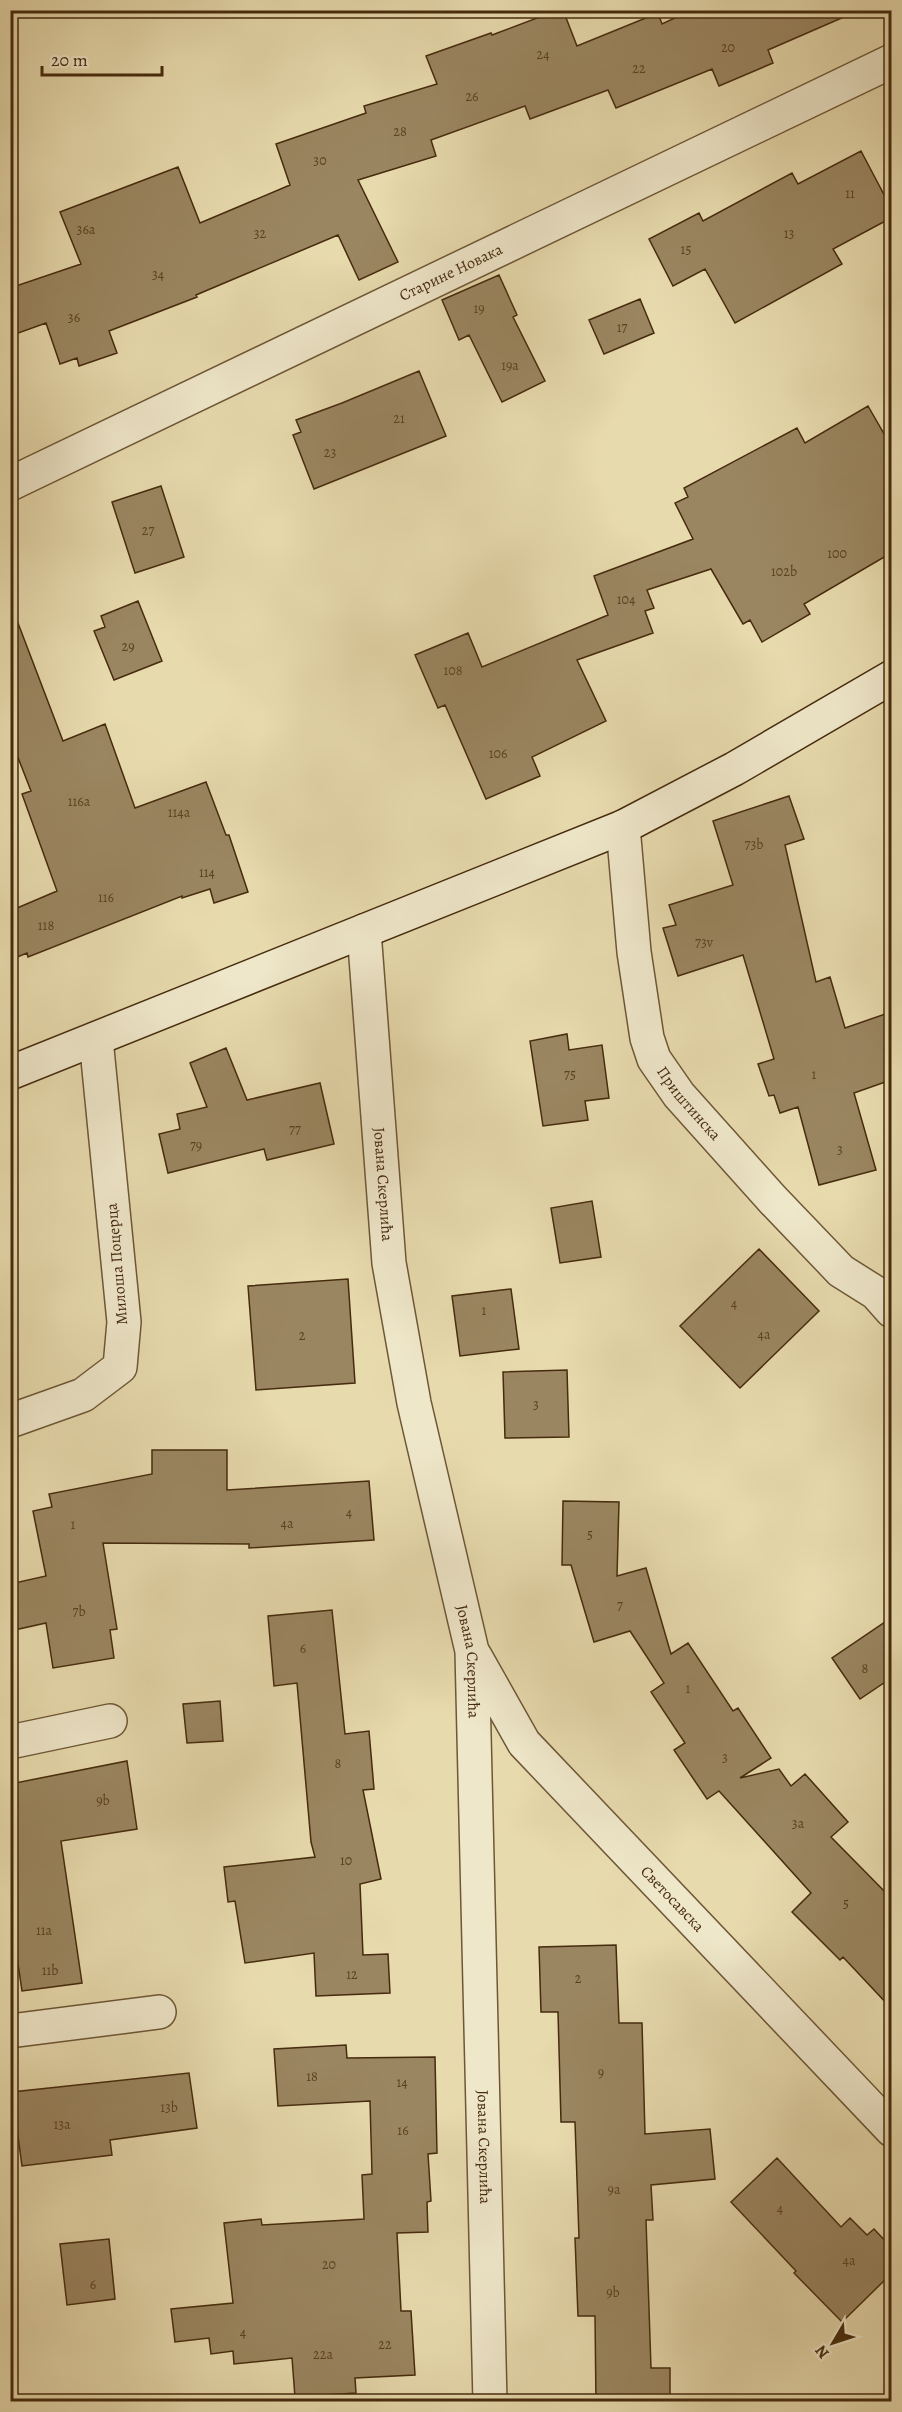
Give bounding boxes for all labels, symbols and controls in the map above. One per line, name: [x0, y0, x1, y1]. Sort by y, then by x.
house number: 20: [721, 38, 735, 57]
scale bar: [42, 39, 162, 77]
house number: 24: [537, 45, 550, 64]
text: 20 m: [51, 48, 88, 72]
house number: 22: [632, 59, 646, 78]
house number: 26: [465, 87, 479, 106]
house number: 28: [393, 122, 407, 141]
house number: 30: [313, 151, 327, 170]
house number: 11: [845, 184, 855, 203]
house number: 36a: [77, 220, 96, 239]
house number: 32: [254, 224, 267, 243]
house number: 13: [784, 224, 794, 243]
street label: Старине Новака: [396, 238, 507, 307]
house number: 15: [681, 240, 691, 259]
house number: 34: [152, 265, 164, 284]
house number: 19: [473, 299, 485, 318]
house number: 36: [68, 308, 80, 327]
house number: 17: [617, 318, 627, 337]
house number: 19a: [501, 356, 519, 375]
house number: 21: [393, 409, 405, 428]
house number: 23: [324, 443, 336, 462]
house number: 27: [142, 521, 154, 540]
house number: 100: [827, 544, 847, 563]
house number: 102b: [771, 562, 797, 581]
house number: 104: [617, 590, 635, 609]
house number: 29: [121, 637, 135, 656]
house number: 108: [443, 661, 463, 680]
house number: 106: [489, 744, 507, 763]
house number: 116a: [68, 792, 91, 811]
house number: 114a: [168, 803, 191, 822]
house number: 73b: [745, 835, 763, 854]
house number: 114: [199, 863, 215, 882]
house number: 116: [98, 888, 114, 907]
house number: 118: [38, 916, 54, 935]
house number: 73v: [695, 933, 714, 952]
street label: Приштинска: [651, 1062, 726, 1146]
house number: 75: [564, 1065, 576, 1084]
house number: 1: [812, 1065, 817, 1084]
house number: 77: [289, 1120, 301, 1139]
street label: Јована Скерлића: [368, 1126, 398, 1243]
house number: 79: [190, 1136, 202, 1155]
house number: 3: [837, 1140, 843, 1159]
street label: Милоша Поцерца: [101, 1201, 133, 1326]
house number: 4: [731, 1294, 737, 1313]
house number: 1: [482, 1301, 487, 1320]
house number: 4a: [758, 1325, 771, 1344]
house number: 2: [299, 1326, 306, 1345]
house number: 3: [533, 1395, 539, 1414]
house number: 4: [346, 1503, 352, 1522]
house number: 4a: [281, 1514, 294, 1533]
house number: 1: [71, 1515, 76, 1534]
house number: 5: [587, 1525, 593, 1544]
house number: 7: [617, 1596, 623, 1615]
house number: 7b: [73, 1602, 86, 1621]
street label: Јована Скерлића: [451, 1603, 485, 1719]
house number: 6: [300, 1639, 306, 1658]
house number: 8: [862, 1659, 869, 1678]
house number: 1: [686, 1679, 691, 1698]
house number: 3: [722, 1748, 728, 1767]
house number: 8: [335, 1754, 342, 1773]
house number: 9b: [96, 1791, 110, 1810]
house number: 3a: [792, 1814, 805, 1833]
house number: 10: [340, 1851, 352, 1870]
street label: Светосавска: [635, 1861, 710, 1937]
house number: 5: [843, 1894, 849, 1913]
house number: 11a: [36, 1921, 53, 1940]
house number: 11b: [42, 1961, 58, 1980]
house number: 12: [346, 1965, 358, 1984]
house number: 2: [575, 1969, 582, 1988]
house number: 9: [598, 2063, 604, 2082]
house number: 18: [306, 2067, 318, 2086]
house number: 14: [396, 2073, 408, 2092]
street label: Јована Скерлића: [472, 2090, 496, 2205]
house number: 13b: [160, 2098, 178, 2117]
house number: 13a: [53, 2115, 71, 2134]
house number: 16: [397, 2121, 409, 2140]
house number: 9a: [608, 2180, 621, 2199]
house number: 4: [777, 2199, 783, 2218]
house number: 4a: [843, 2251, 856, 2270]
house number: 20: [322, 2255, 336, 2274]
house number: 6: [90, 2275, 96, 2294]
house number: 9b: [606, 2283, 620, 2302]
north arrow: [803, 2313, 863, 2373]
house number: 4: [240, 2323, 246, 2342]
house number: 22: [378, 2335, 392, 2354]
text: N: [810, 2340, 834, 2363]
house number: 22a: [313, 2345, 333, 2364]

